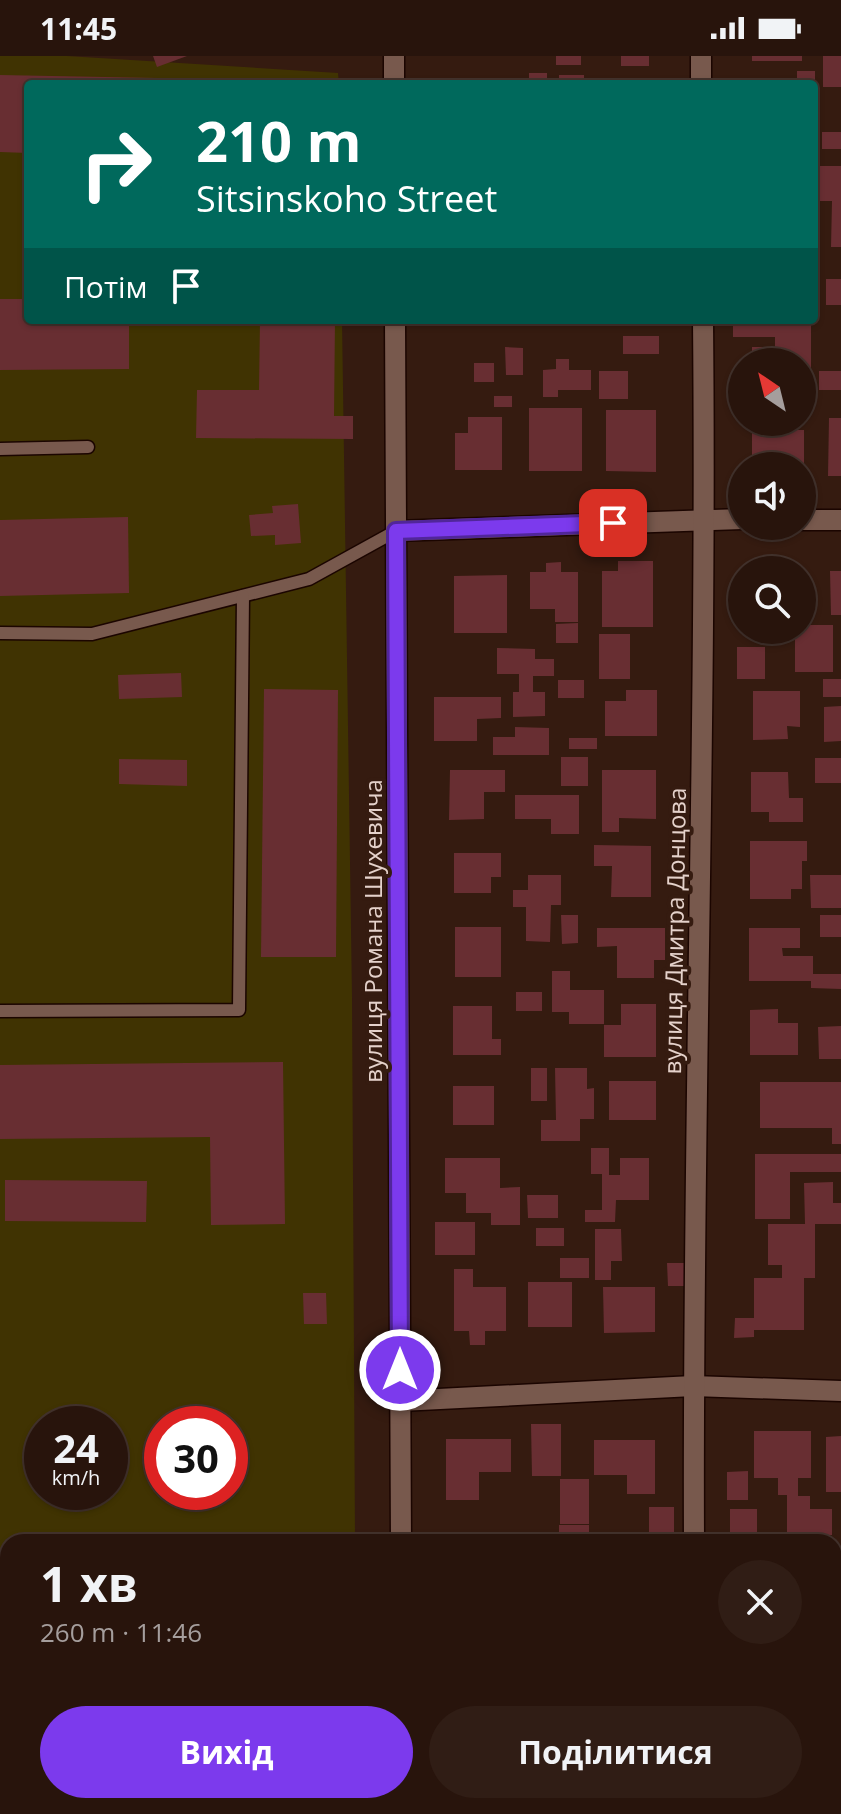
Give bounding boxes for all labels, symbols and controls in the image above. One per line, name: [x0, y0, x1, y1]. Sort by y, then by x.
text: 11:45: [40, 8, 117, 49]
text: 210 m: [196, 102, 362, 178]
icon: right: [64, 112, 168, 216]
text: Sitsinskoho Street: [196, 174, 497, 223]
icon: arrive: [164, 264, 208, 308]
text: Потім: [64, 266, 148, 307]
north arrow: [728, 348, 816, 436]
map controls: [728, 348, 816, 644]
button: sound: [728, 452, 816, 540]
pin: [579, 489, 647, 557]
icon: arrive: [591, 501, 635, 545]
button: search: [728, 556, 816, 644]
street label: вулиця Романа Шухевича: [356, 779, 389, 1083]
street label: вулиця Дмитра Донцова: [655, 787, 693, 1075]
position arrow: [358, 1328, 442, 1412]
speed limit sign: 30: [144, 1406, 248, 1510]
text: 24: [53, 1420, 99, 1475]
text: km/h: [52, 1464, 100, 1491]
text: 1 хв: [40, 1551, 138, 1616]
button: close: [718, 1560, 802, 1644]
text: 260 m · 11:46: [40, 1614, 202, 1650]
button: Вихід: [40, 1706, 413, 1798]
button: Поділитися: [429, 1706, 802, 1798]

